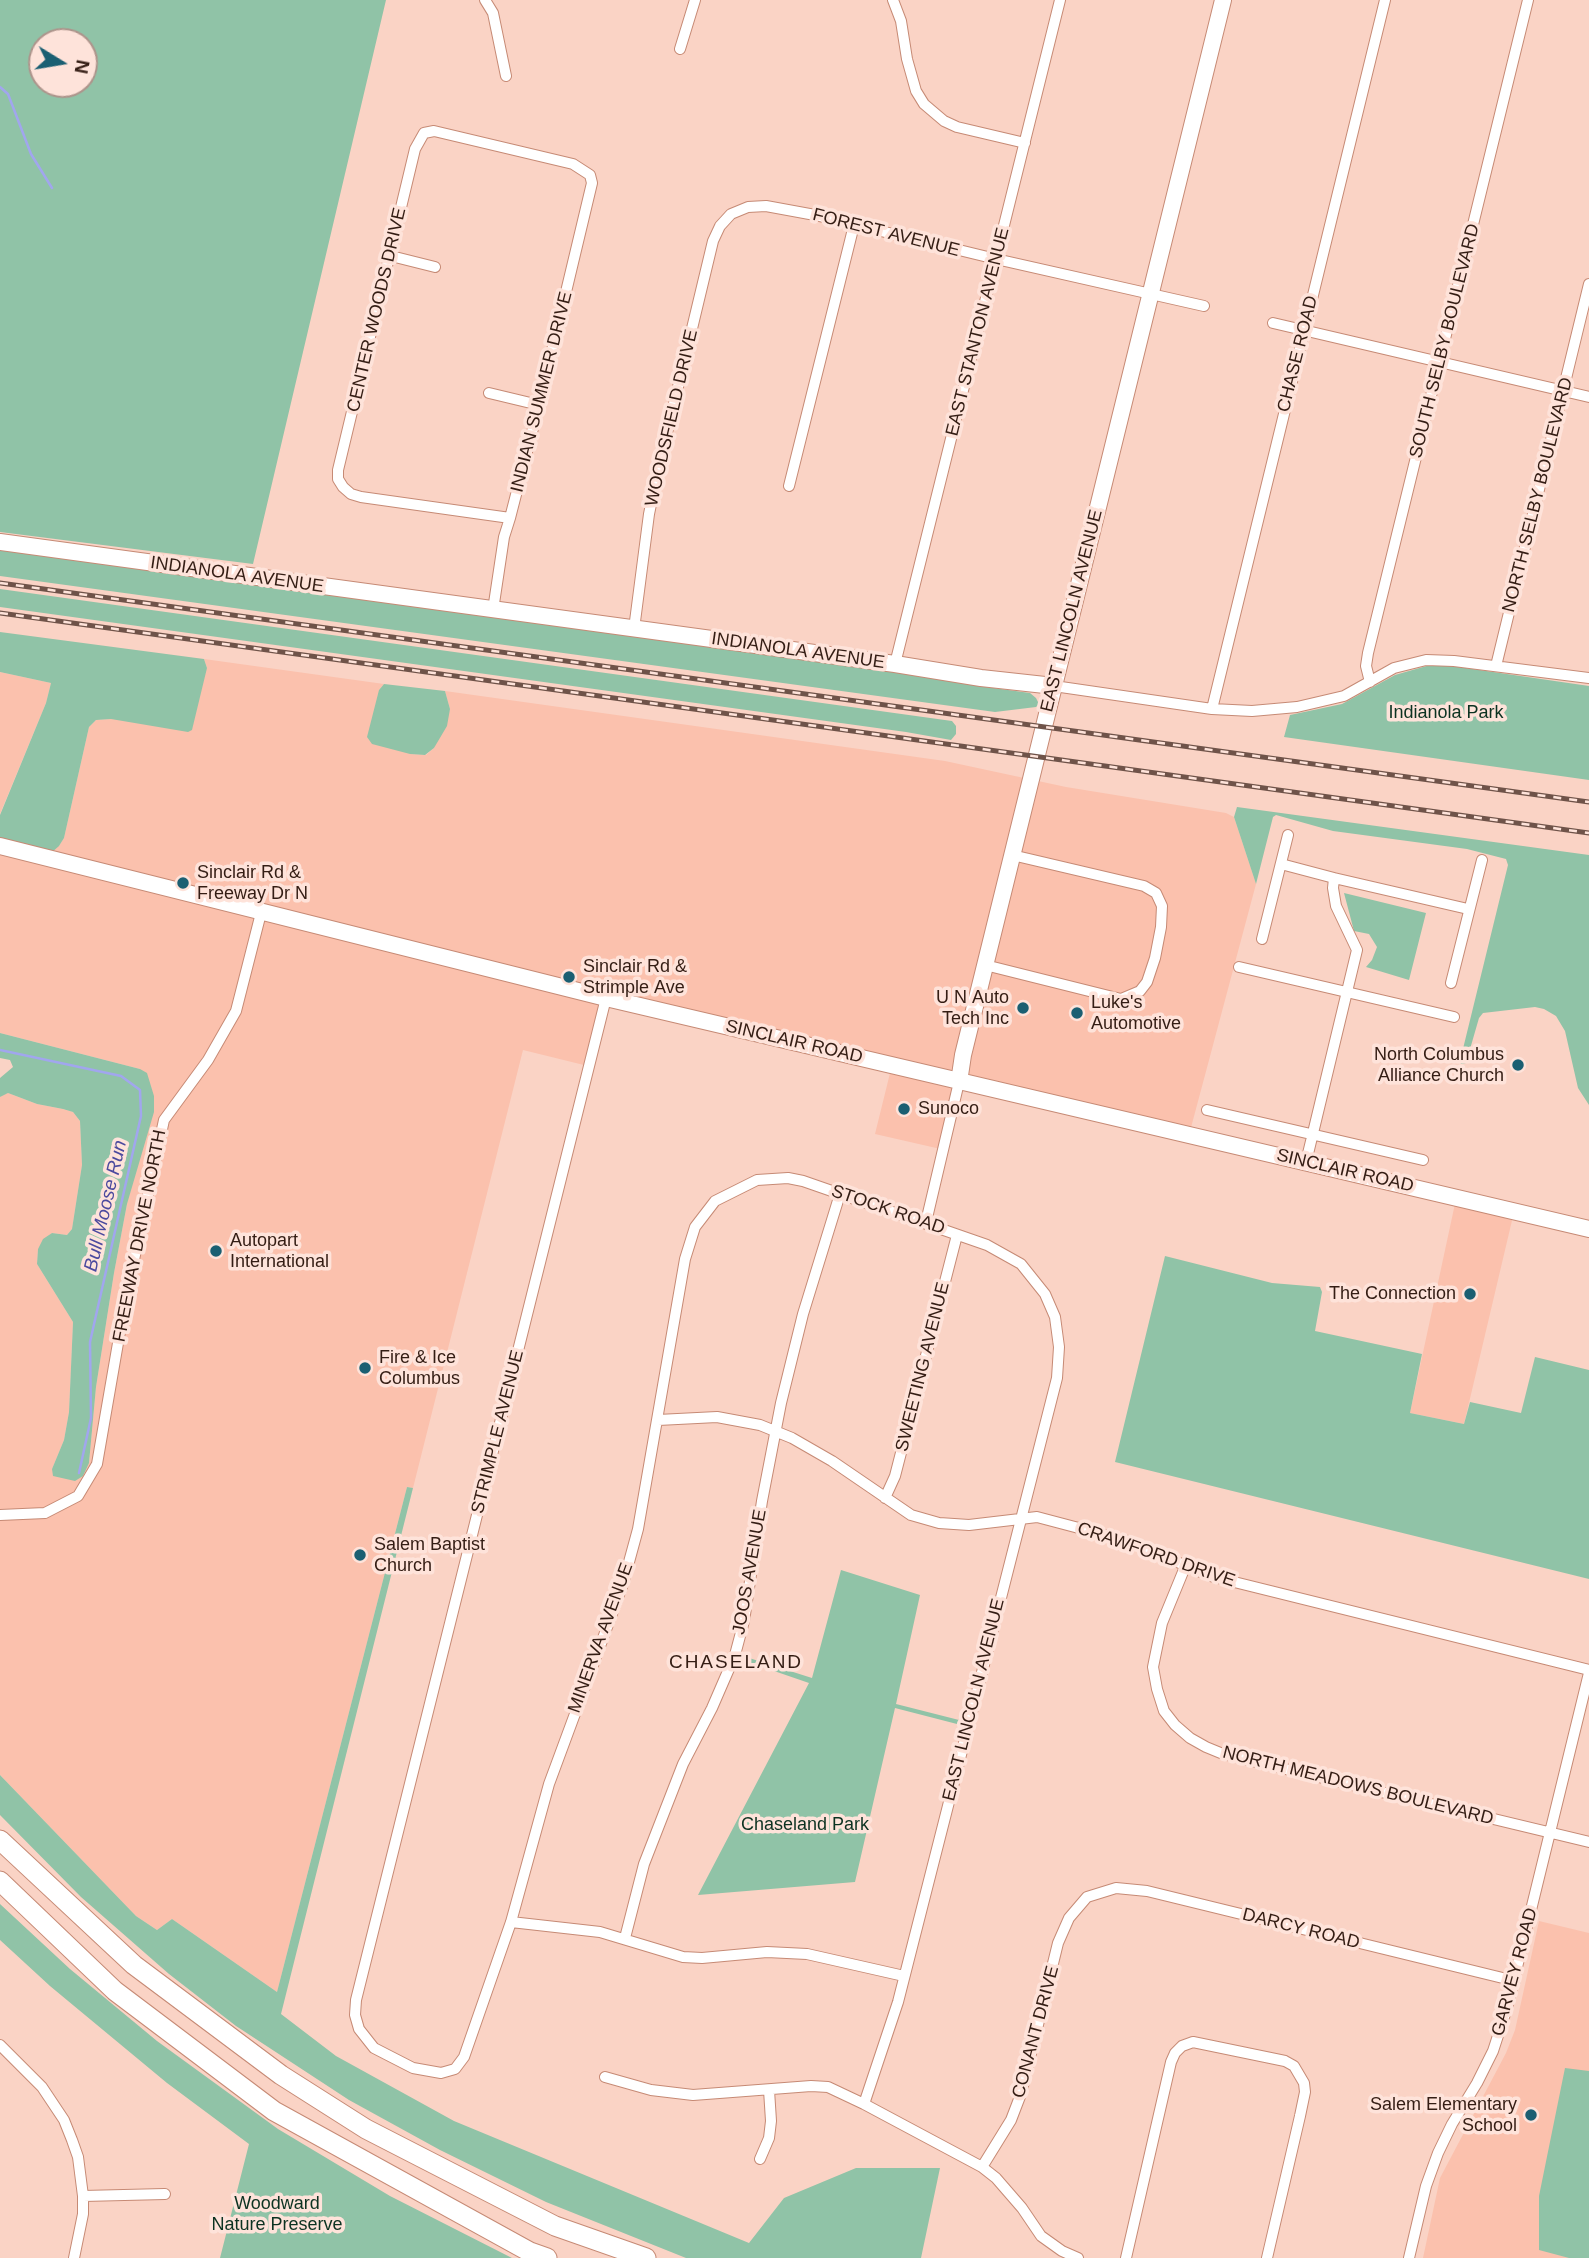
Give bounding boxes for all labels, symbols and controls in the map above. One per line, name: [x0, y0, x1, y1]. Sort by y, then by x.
north arrow: [28, 28, 98, 98]
text: N: [71, 58, 94, 75]
street label: FOREST AVENUE: [810, 204, 962, 262]
street label: CENTER WOODS DRIVE: [343, 206, 411, 414]
street label: SOUTH SELBY BOULEVARD: [1405, 222, 1485, 460]
street label: EAST STANTON AVENUE: [942, 226, 1014, 438]
street label: INDIAN SUMMER DRIVE: [507, 289, 577, 495]
street label: CHASE ROAD: [1273, 294, 1323, 414]
street label: WOODSFIELD DRIVE: [641, 327, 703, 509]
street label: NORTH SELBY BOULEVARD: [1498, 375, 1578, 615]
street label: EAST LINCOLN AVENUE: [1036, 508, 1108, 714]
street label: INDIANOLA AVENUE: [149, 552, 325, 598]
street label: INDIANOLA AVENUE: [710, 628, 886, 674]
park label: Indianola Park: [1388, 702, 1504, 724]
place label: Sinclair Rd & Freeway Dr N: [197, 862, 308, 904]
marker: Sinclair Rd & Freeway Dr N: [175, 875, 191, 891]
place label: Sinclair Rd & Strimple Ave: [583, 956, 687, 998]
marker: Sinclair Rd & Strimple Ave: [561, 969, 577, 985]
place label: U N Auto Tech Inc: [936, 987, 1009, 1030]
place label: Luke's Automotive: [1091, 992, 1181, 1034]
marker: U N Auto Tech Inc: [1015, 1000, 1031, 1016]
marker: Luke's Automotive: [1069, 1005, 1085, 1021]
street label: SINCLAIR ROAD: [723, 1016, 865, 1068]
place label: North Columbus Alliance Church: [1374, 1044, 1504, 1086]
marker: North Columbus Alliance Church: [1510, 1057, 1526, 1073]
place label: Sunoco: [918, 1098, 979, 1120]
marker: Sunoco: [896, 1101, 912, 1117]
street label: FREEWAY DRIVE NORTH: [109, 1128, 171, 1344]
water label: Bull Moose Run: [80, 1138, 132, 1274]
street label: SINCLAIR ROAD: [1274, 1145, 1416, 1197]
street label: STOCK ROAD: [828, 1180, 948, 1240]
place label: Autopart International: [230, 1230, 329, 1272]
marker: Autopart International: [208, 1243, 224, 1259]
street label: SWEETING AVENUE: [892, 1280, 954, 1454]
place label: The Connection: [1329, 1283, 1456, 1305]
marker: The Connection: [1462, 1286, 1478, 1302]
place label: Fire & Ice Columbus: [379, 1347, 460, 1390]
street label: STRIMPLE AVENUE: [467, 1348, 529, 1516]
marker: Fire & Ice Columbus: [357, 1360, 373, 1376]
street label: JOOS AVENUE: [728, 1508, 772, 1636]
street label: CRAWFORD DRIVE: [1074, 1518, 1238, 1592]
place label: Salem Baptist Church: [374, 1534, 485, 1576]
marker: Salem Baptist Church: [352, 1547, 368, 1563]
street label: MINERVA AVENUE: [564, 1560, 638, 1716]
street label: EAST LINCOLN AVENUE: [938, 1597, 1010, 1803]
district label: CHASELAND: [670, 1652, 802, 1674]
street label: NORTH MEADOWS BOULEVARD: [1220, 1742, 1496, 1830]
park label: Chaseland Park: [741, 1814, 869, 1836]
street label: DARCY ROAD: [1240, 1904, 1362, 1954]
street label: GARVEY ROAD: [1488, 1906, 1542, 2038]
street label: CONANT DRIVE: [1008, 1964, 1064, 2100]
place label: Salem Elementary School: [1370, 2094, 1517, 2136]
marker: Salem Elementary School: [1523, 2107, 1539, 2123]
park label: Woodward Nature Preserve: [211, 2193, 343, 2236]

